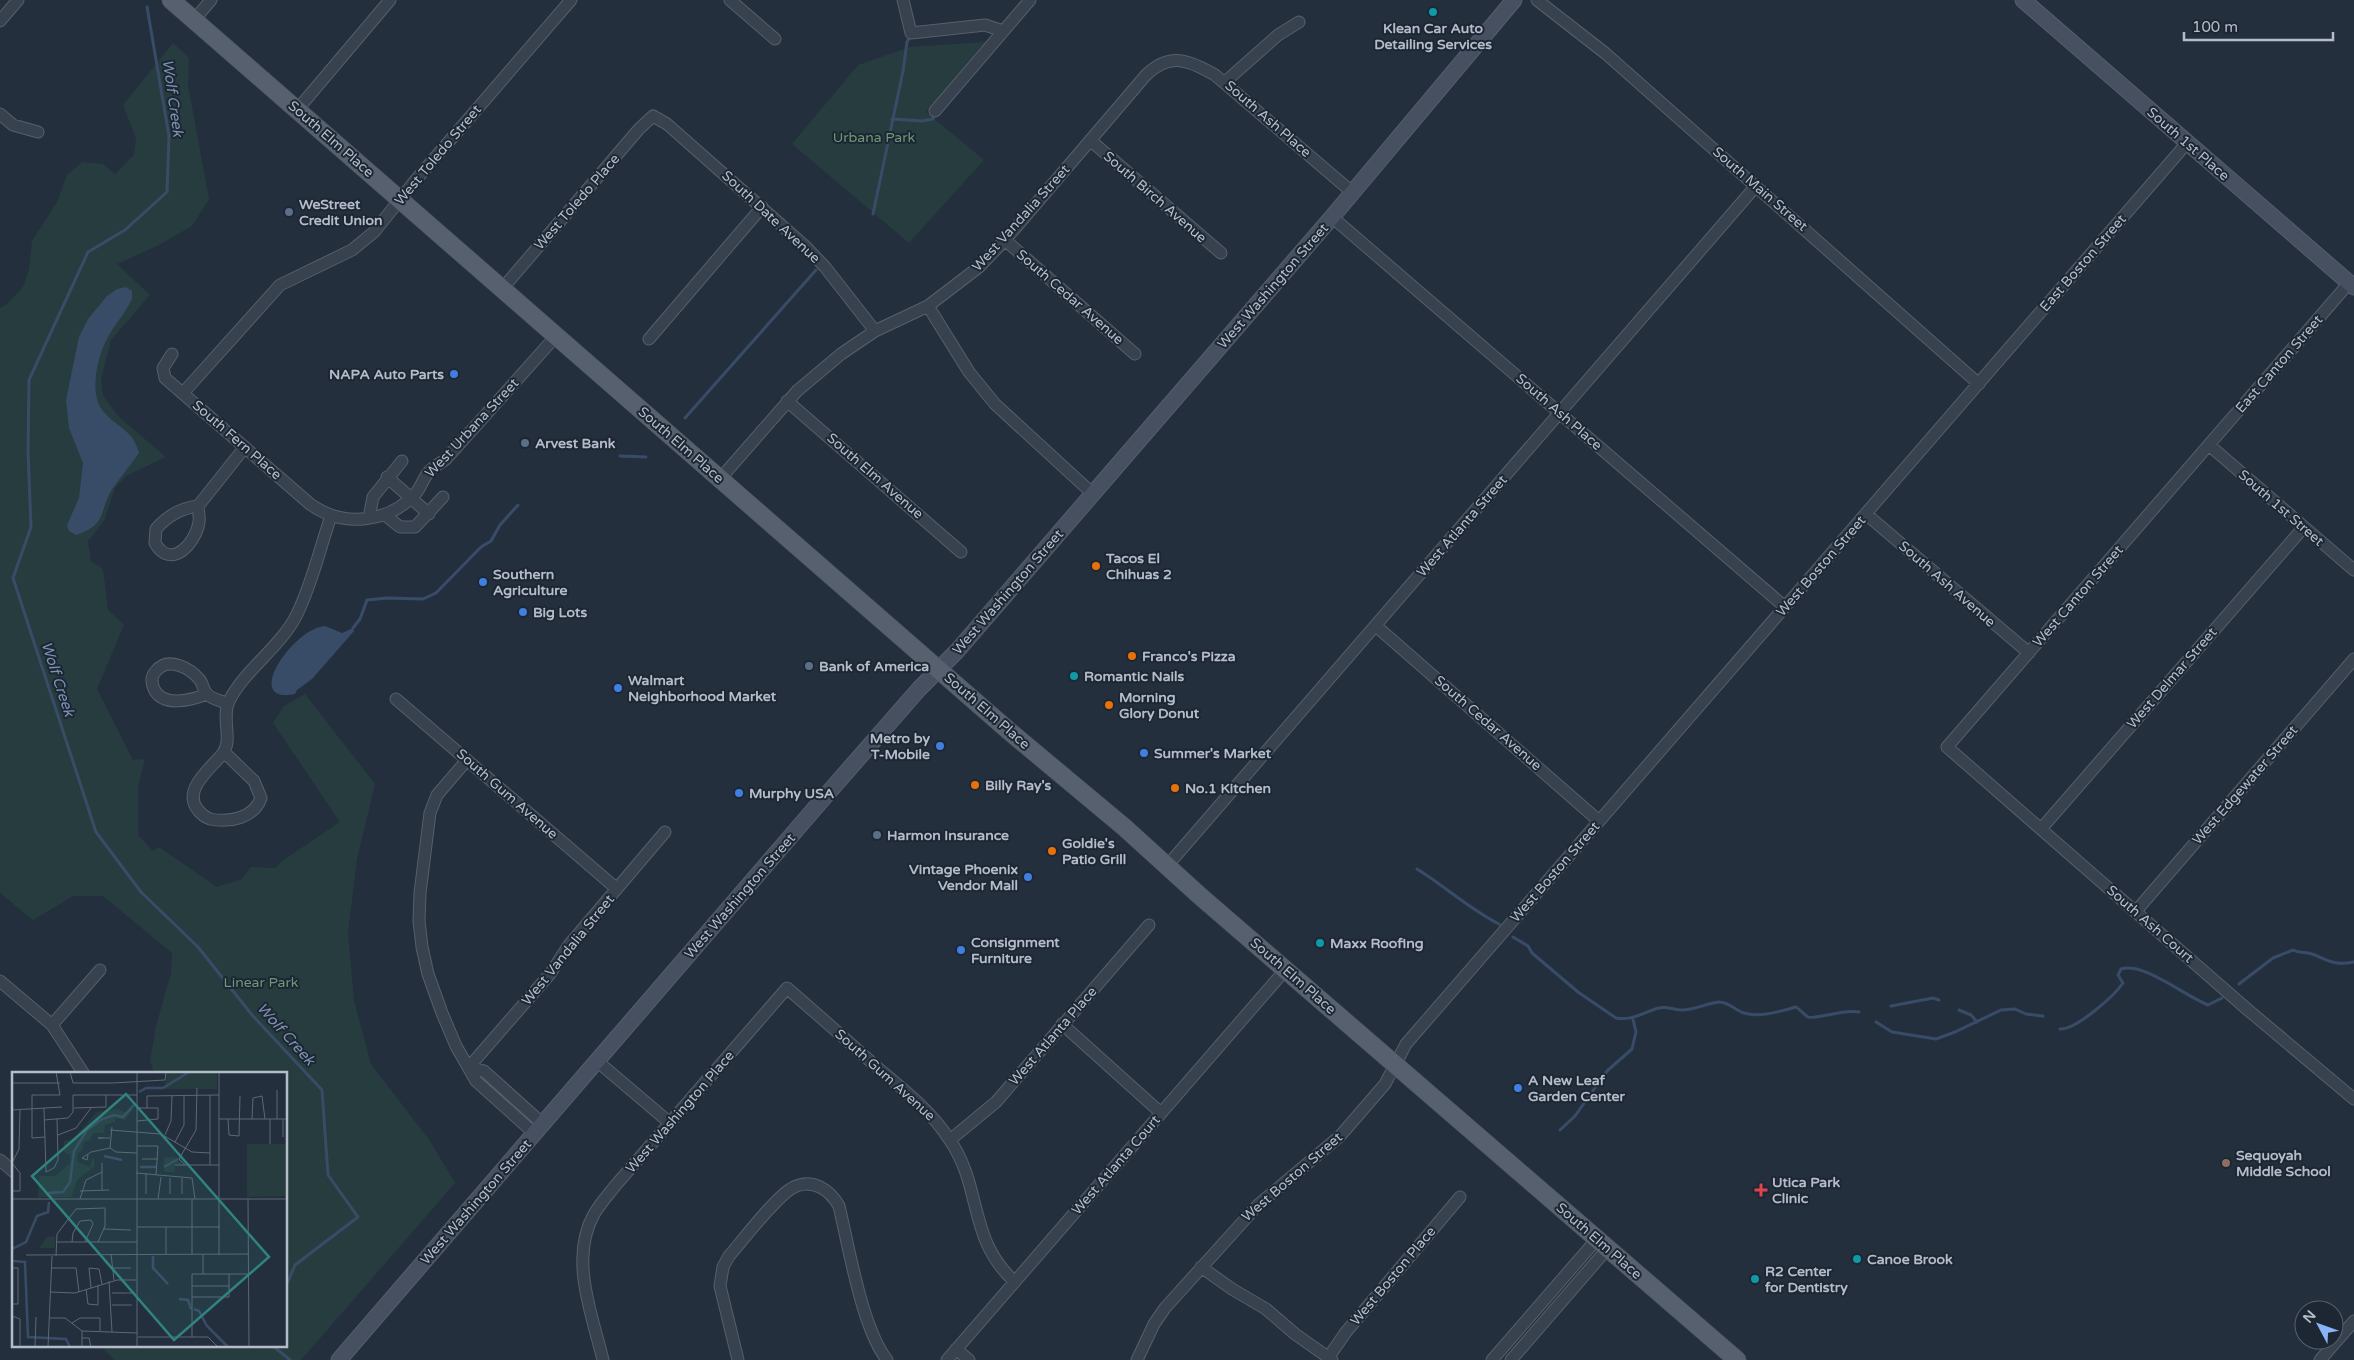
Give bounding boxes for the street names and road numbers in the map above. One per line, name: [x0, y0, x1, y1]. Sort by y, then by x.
street label: South Ash Place: [1221, 77, 1315, 161]
street label: South Elm Place: [285, 97, 377, 181]
street label: West Toledo Street: [391, 101, 485, 209]
street label: South 1st Place: [2143, 104, 2233, 184]
street label: South Main Street: [1709, 143, 1811, 235]
street label: South Birch Avenue: [1100, 148, 1210, 246]
street label: West Toledo Place: [531, 150, 623, 253]
street label: West Vandalia Street: [969, 161, 1074, 275]
street label: South Date Avenue: [718, 167, 824, 267]
street label: East Boston Street: [2036, 210, 2130, 315]
street label: West Washington Street: [1214, 219, 1333, 352]
street label: South Cedar Avenue: [1013, 246, 1127, 348]
street label: East Canton Street: [2232, 311, 2327, 416]
street label: South Ash Place: [1512, 370, 1606, 454]
street label: West Urbana Street: [422, 374, 523, 481]
street label: South Fern Place: [189, 397, 285, 483]
street label: South Elm Place: [635, 403, 727, 487]
street label: South Elm Avenue: [823, 429, 927, 523]
street label: South 1st Street: [2235, 466, 2328, 550]
street label: West Atlanta Street: [1413, 471, 1511, 580]
street label: West Boston Street: [1773, 512, 1870, 620]
street label: West Washington Street: [949, 525, 1068, 658]
street label: South Ash Avenue: [1895, 537, 1999, 631]
street label: West Canton Street: [2029, 541, 2127, 650]
street label: West Delmar Street: [2123, 623, 2221, 732]
street label: South Elm Place: [941, 669, 1033, 753]
street label: South Cedar Avenue: [1431, 672, 1545, 774]
street label: West Edgewater Street: [2189, 721, 2302, 848]
street label: South Gum Avenue: [453, 745, 561, 843]
street label: West Boston Street: [1507, 818, 1604, 926]
street label: West Washington Street: [681, 829, 800, 962]
street label: South Ash Court: [2103, 882, 2197, 967]
street label: West Vandalia Street: [518, 891, 618, 1009]
street label: South Elm Place: [1247, 934, 1339, 1018]
street label: West Atlanta Place: [1006, 983, 1101, 1089]
street label: South Gum Avenue: [831, 1026, 939, 1124]
street label: West Washington Place: [622, 1047, 738, 1177]
street label: West Atlanta Court: [1068, 1111, 1164, 1218]
street label: West Boston Street: [1238, 1128, 1346, 1225]
street label: West Washington Street: [417, 1135, 536, 1268]
street label: South Elm Place: [1553, 1199, 1645, 1283]
street label: West Boston Place: [1347, 1223, 1439, 1329]

